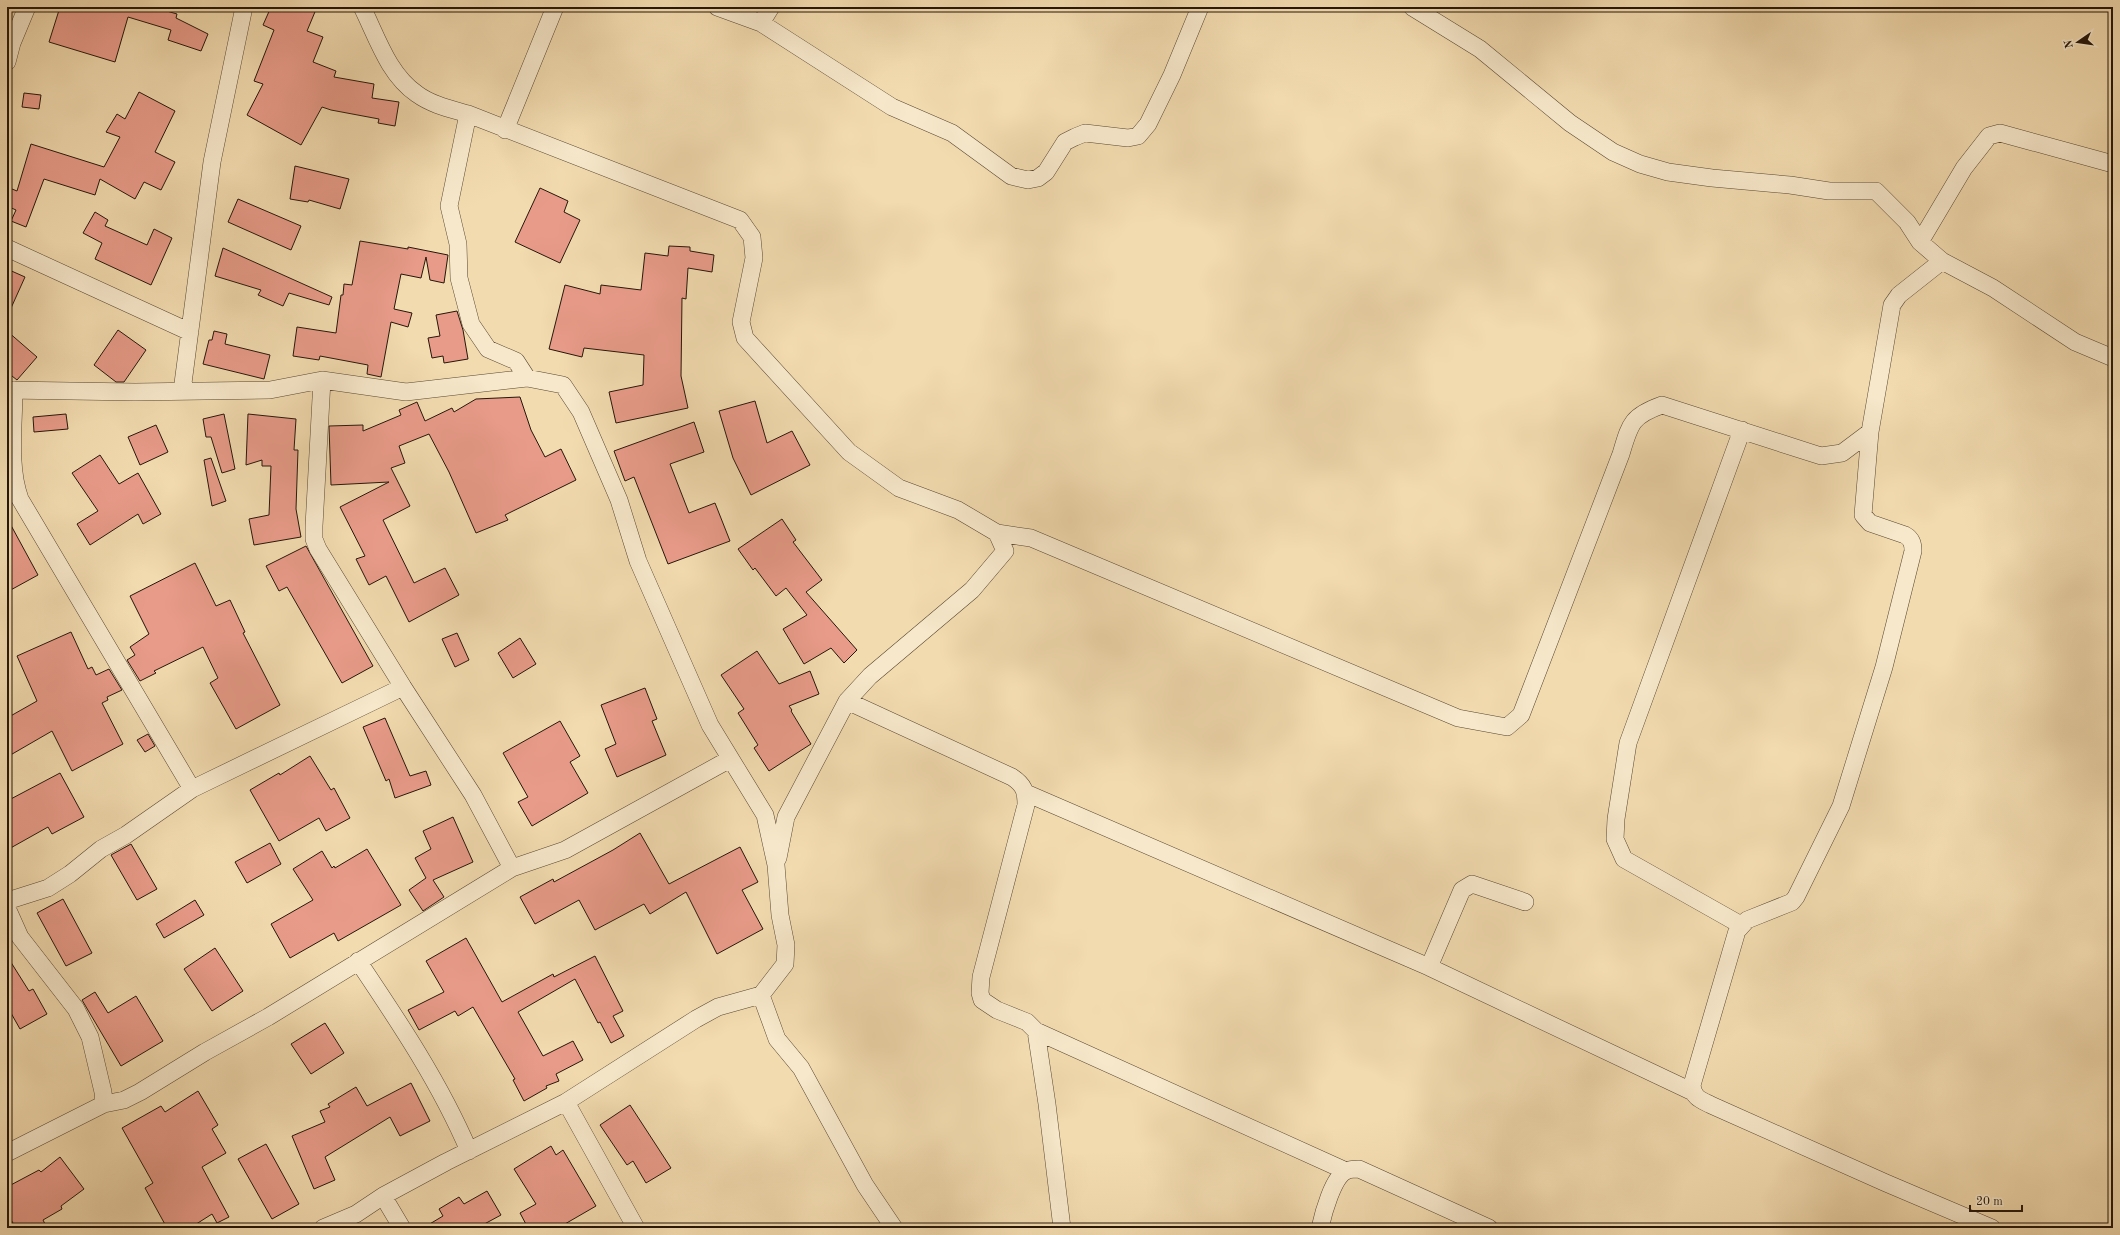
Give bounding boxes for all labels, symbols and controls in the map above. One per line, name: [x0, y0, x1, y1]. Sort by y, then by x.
north arrow: [2058, 22, 2098, 62]
text: N: [2063, 38, 2076, 49]
scale bar: [1970, 1187, 2022, 1213]
text: 20 m: [1976, 1196, 2003, 1208]

